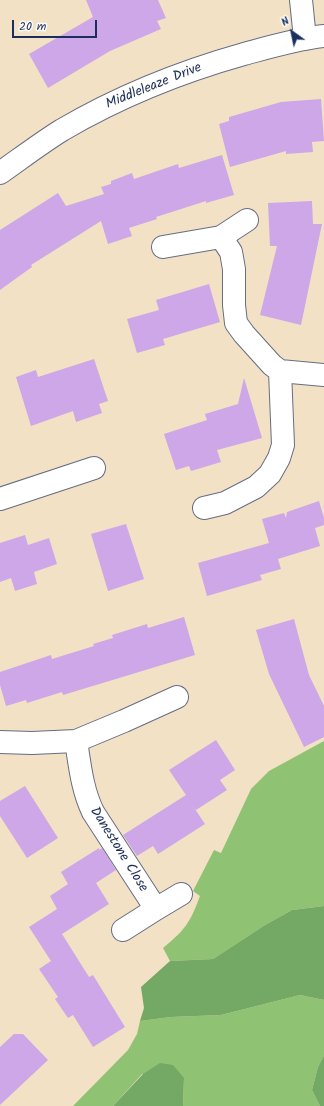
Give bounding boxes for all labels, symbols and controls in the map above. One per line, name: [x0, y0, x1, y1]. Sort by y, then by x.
scale bar: [14, 12, 99, 38]
north arrow: [272, 12, 312, 52]
text: N: [278, 12, 293, 31]
text: 20 m: [19, 17, 46, 36]
street label: Middleleaze Drive: [104, 60, 204, 114]
street label: Danestone Close: [85, 804, 151, 896]

